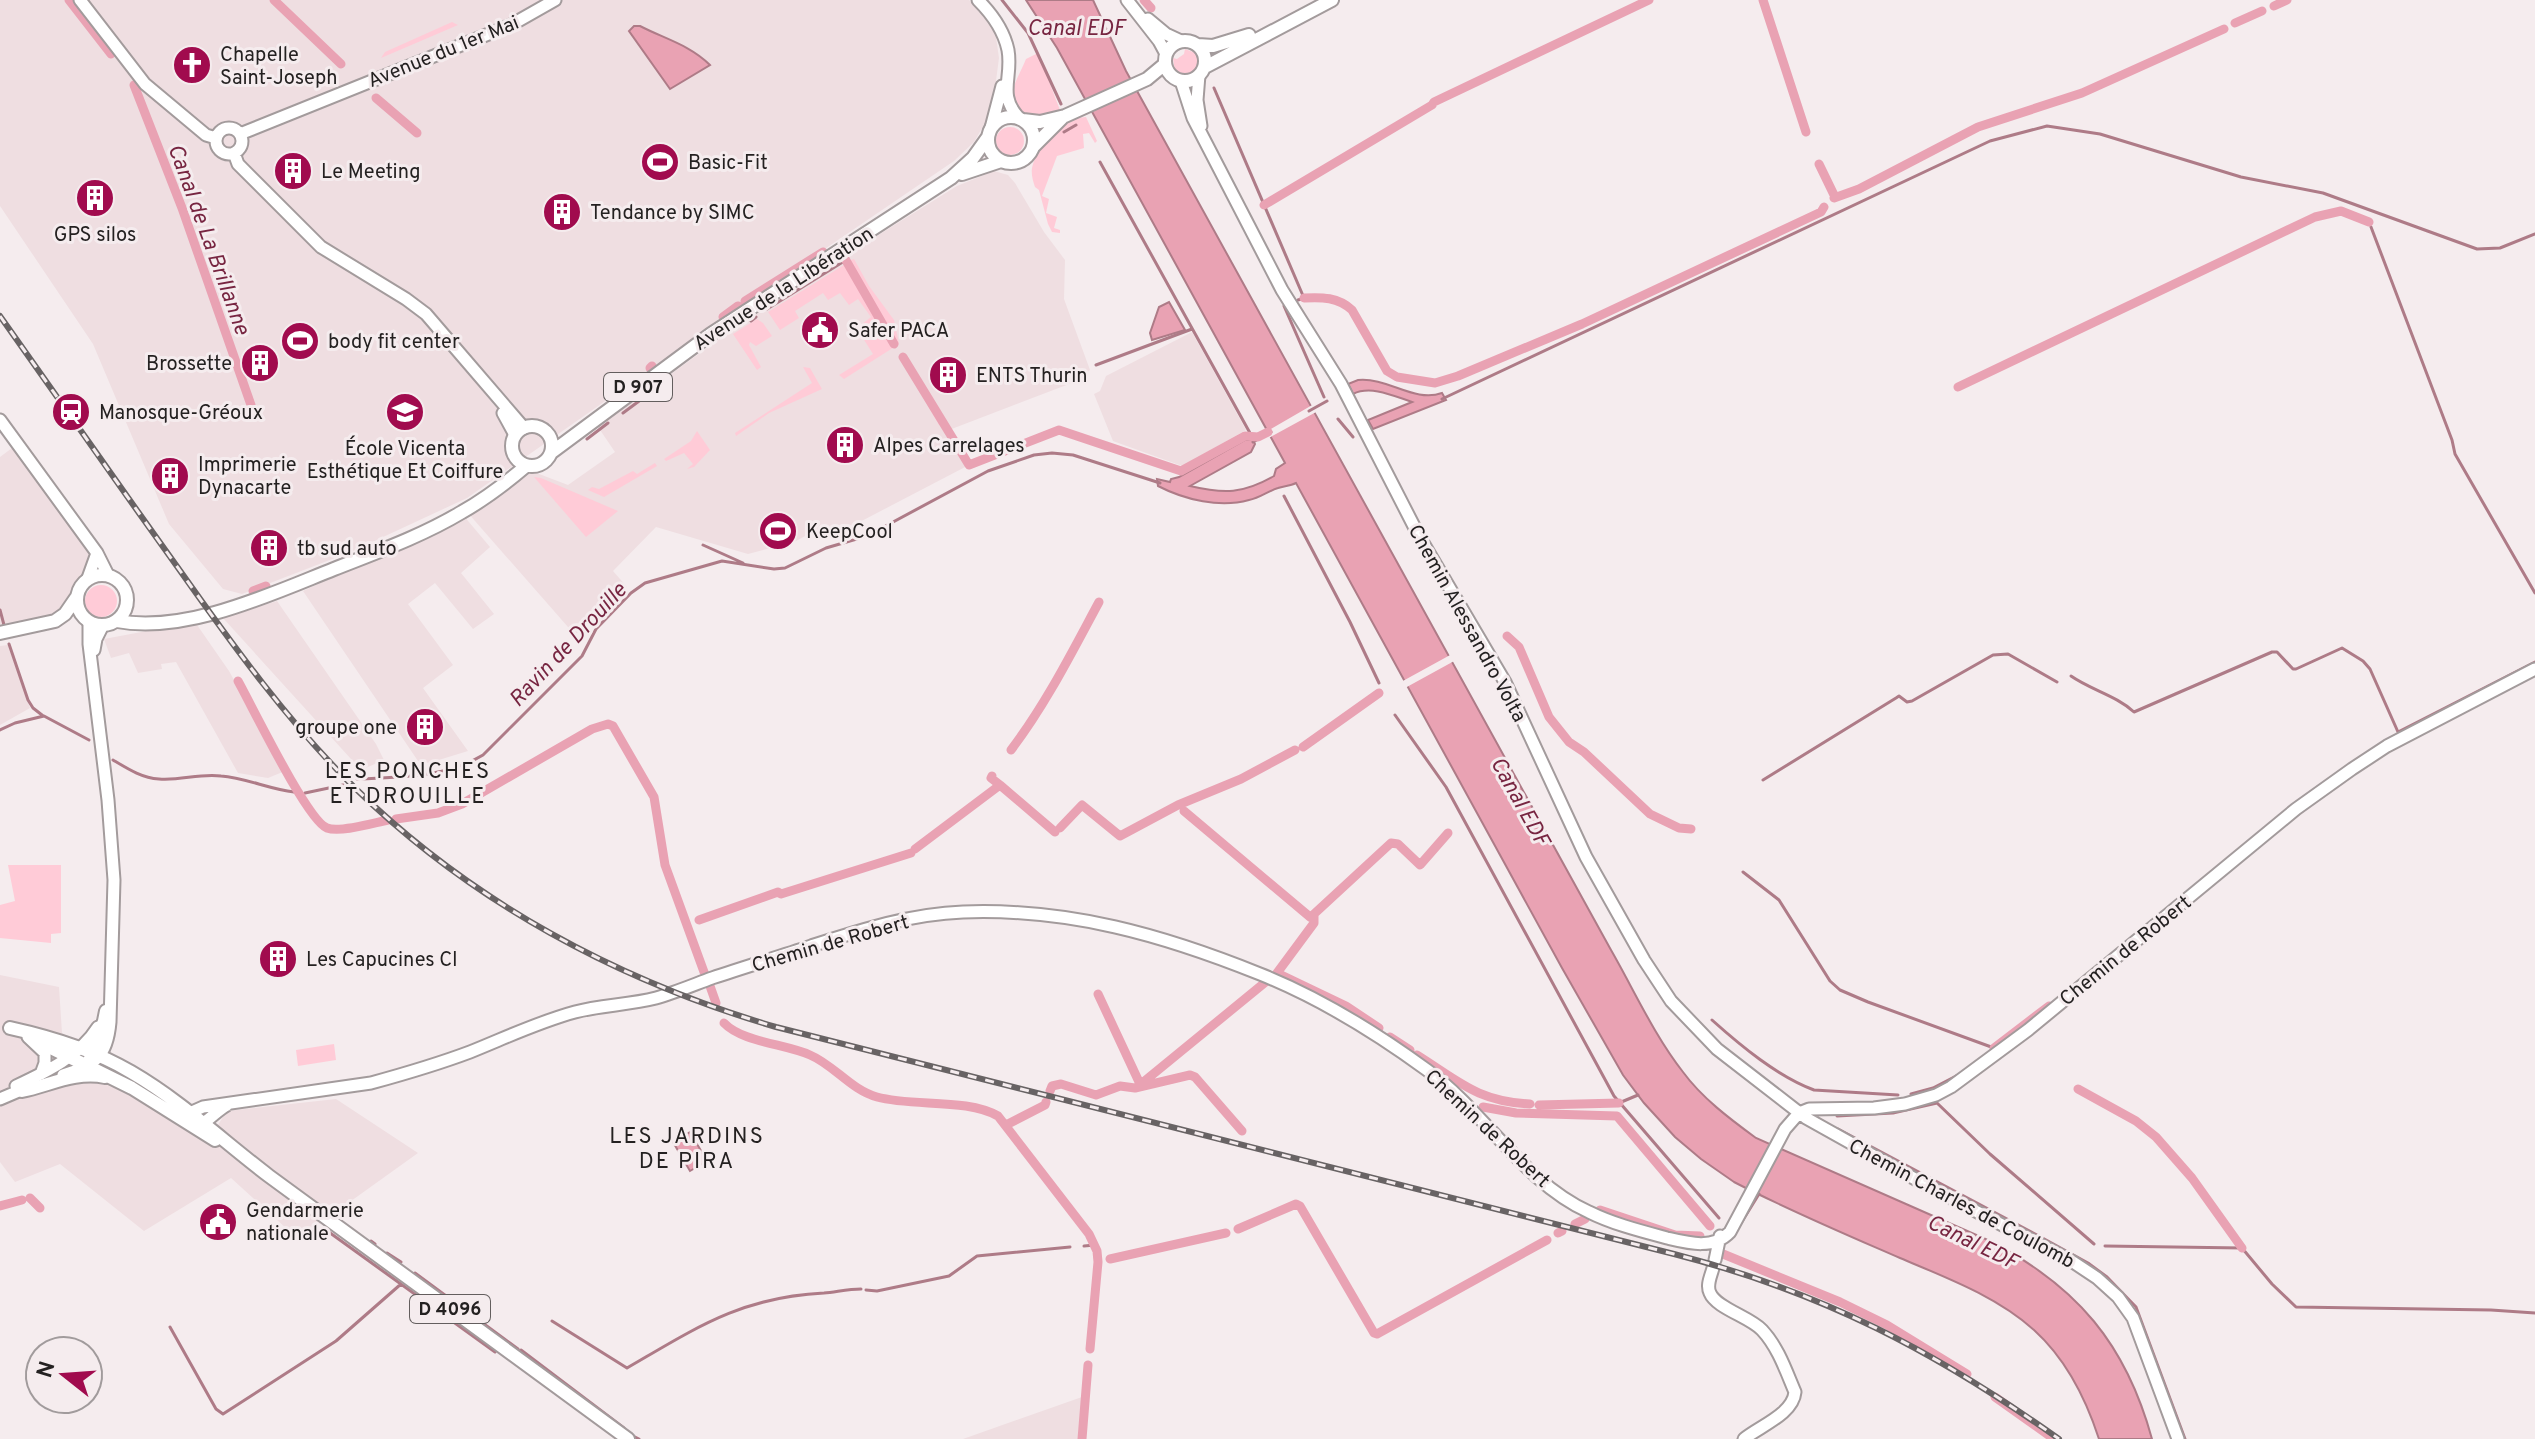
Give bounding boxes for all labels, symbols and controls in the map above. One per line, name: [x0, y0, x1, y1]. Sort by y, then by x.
street label: Avenue du 1er Mai: [364, 11, 523, 95]
water label: Canal EDF: [1027, 16, 1127, 43]
place label: Chapelle Saint-Joseph: [220, 43, 338, 92]
church icon: Chapelle Saint-Joseph: [171, 44, 213, 86]
water label: Canal de La Brillanne: [161, 141, 255, 340]
sports icon: Basic-Fit: [639, 141, 681, 183]
building icon: Le Meeting: [272, 150, 314, 192]
place label: Basic-Fit: [688, 151, 768, 177]
place label: Le Meeting: [321, 160, 421, 186]
building icon: GPS silos: [74, 177, 116, 219]
building icon: Tendance by SIMC: [541, 191, 583, 233]
place label: Tendance by SIMC: [590, 201, 755, 227]
street label: Avenue de la Libération: [689, 222, 879, 358]
place label: GPS silos: [54, 223, 136, 249]
public building icon: Safer PACA: [799, 309, 841, 351]
place label: Safer PACA: [848, 319, 949, 345]
sports icon: body fit center: [279, 320, 321, 362]
place label: body fit center: [328, 330, 460, 356]
building icon: Brossette: [239, 342, 281, 384]
place label: Brossette: [146, 352, 232, 378]
building icon: ENTS Thurin: [927, 354, 969, 396]
place label: ENTS Thurin: [976, 364, 1088, 390]
road number: D 907: [604, 373, 672, 401]
station icon: Manosque-Gréoux: [50, 391, 92, 433]
school or university icon: École Vicenta Esthétique Et Coiffure: [384, 391, 426, 433]
place label: Manosque-Gréoux: [99, 401, 263, 427]
building icon: Alpes Carrelages: [824, 424, 866, 466]
place label: Alpes Carrelages: [873, 434, 1025, 460]
place label: École Vicenta Esthétique Et Coiffure: [307, 435, 503, 486]
place label: Imprimerie Dynacarte: [198, 453, 297, 502]
building icon: Imprimerie Dynacarte: [149, 455, 191, 497]
sports icon: KeepCool: [757, 510, 799, 552]
place label: KeepCool: [806, 520, 893, 546]
street label: Chemin Alessandro Volta: [1401, 521, 1531, 727]
building icon: tb sud auto: [248, 527, 290, 569]
place label: tb sud auto: [297, 537, 397, 563]
water label: Ravin de Drouille: [504, 577, 634, 714]
building icon: groupe one: [404, 706, 446, 748]
place label: groupe one: [295, 716, 397, 742]
water label: Canal EDF: [1483, 753, 1555, 853]
district label: LES PONCHES ET DROUILLE: [325, 759, 491, 811]
street label: Chemin de Robert: [2055, 890, 2197, 1013]
street label: Chemin de Robert: [749, 910, 912, 980]
building icon: Les Capucines CI: [257, 938, 299, 980]
place label: Les Capucines CI: [306, 948, 458, 974]
street label: Chemin de Robert: [1418, 1065, 1555, 1194]
district label: LES JARDINS DE PIRA: [609, 1124, 765, 1176]
street label: Chemin Charles de Coulomb: [1843, 1134, 2079, 1276]
place label: Gendarmerie nationale: [246, 1199, 364, 1248]
public building icon: Gendarmerie nationale: [197, 1201, 239, 1243]
water label: Canal EDF: [1922, 1210, 2024, 1278]
road number: D 4096: [410, 1295, 490, 1323]
north arrow: [24, 1335, 104, 1415]
text: N: [32, 1358, 62, 1381]

